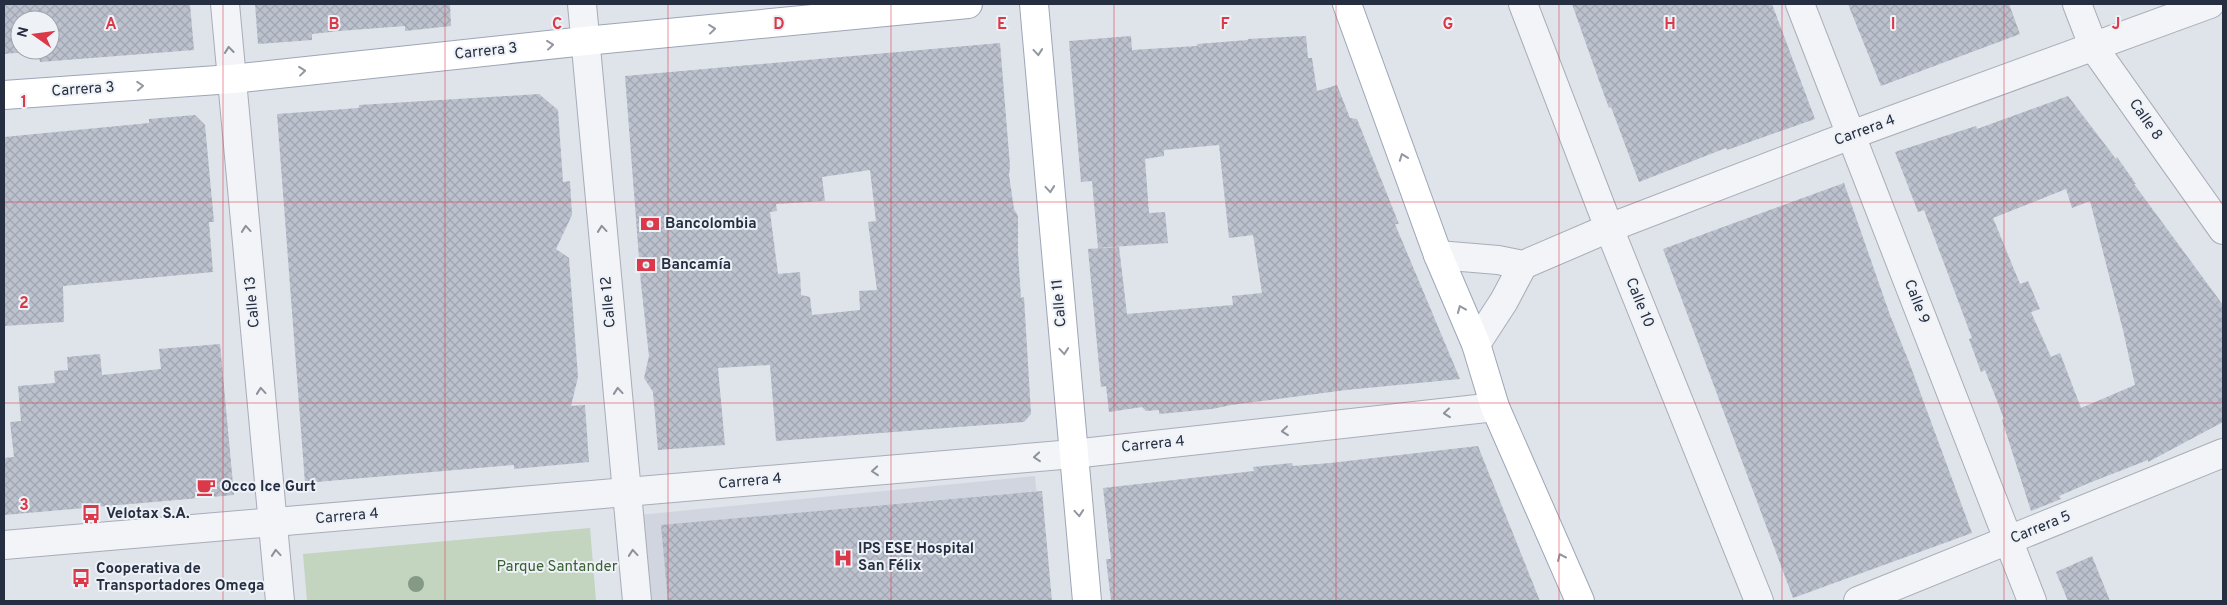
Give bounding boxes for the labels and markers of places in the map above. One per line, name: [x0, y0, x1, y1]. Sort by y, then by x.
bank icon: Bancolombia: [639, 213, 661, 235]
place label: Bancolombia: [665, 215, 757, 234]
bank icon: Bancamía: [635, 254, 657, 276]
place label: Bancamía: [661, 256, 731, 275]
cafe icon: Occo Ice Gurt: [195, 476, 217, 498]
place label: Occo Ice Gurt: [221, 478, 316, 497]
bus stop icon: Velotax S.A.: [80, 503, 102, 525]
place label: Velotax S.A.: [106, 505, 190, 524]
place label: IPS ESE Hospital San Félix: [858, 540, 974, 576]
hospital icon: IPS ESE Hospital San Félix: [832, 547, 854, 569]
place label: Cooperativa de Transportadores Omega: [96, 560, 264, 596]
bus stop icon: Cooperativa de Transportadores Omega: [70, 567, 92, 589]

